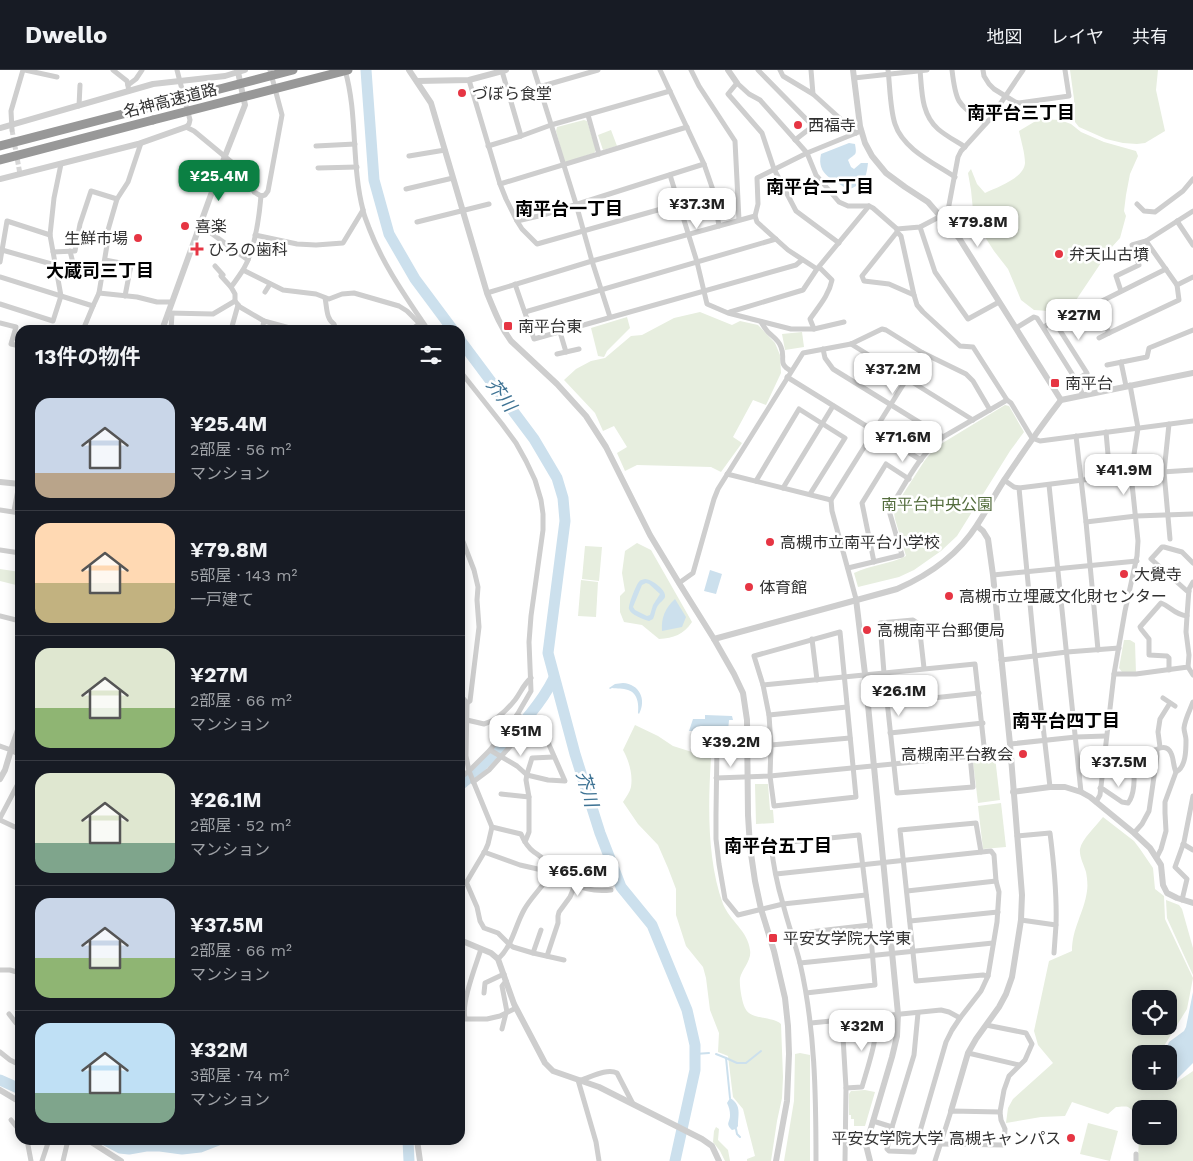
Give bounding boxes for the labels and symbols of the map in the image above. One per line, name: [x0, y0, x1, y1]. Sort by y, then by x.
street label: 名神高速道路: [121, 80, 219, 121]
place label: づぼら食堂: [472, 84, 552, 103]
marker: づぼら食堂: [456, 87, 468, 99]
district label: 南平台三丁目: [967, 102, 1075, 123]
place label: 西福寺: [808, 116, 856, 135]
marker: 西福寺: [792, 119, 804, 131]
pin: ¥25.4M: [178, 160, 260, 202]
district label: 南平台二丁目: [766, 176, 874, 197]
pin: ¥37.3M: [656, 188, 738, 230]
district label: 南平台一丁目: [515, 198, 623, 219]
pin: ¥79.8M: [937, 206, 1019, 248]
place label: 喜楽: [195, 217, 227, 236]
marker: 喜楽: [179, 220, 191, 232]
place label: 生鮮市場: [64, 229, 128, 248]
marker: 生鮮市場: [132, 232, 144, 244]
place label: ひろの歯科: [208, 240, 288, 259]
marker: ひろの歯科: [190, 242, 204, 256]
place label: 弁天山古墳: [1069, 245, 1149, 264]
marker: 弁天山古墳: [1053, 248, 1065, 260]
district label: 大蔵司三丁目: [46, 260, 154, 281]
pin: ¥27M: [1049, 298, 1109, 341]
place label: 南平台東: [518, 317, 582, 336]
marker: 南平台東: [502, 320, 514, 332]
pin: ¥37.2M: [852, 352, 934, 395]
water label: 芥川: [482, 374, 522, 417]
place label: 南平台: [1065, 374, 1113, 393]
marker: 南平台: [1049, 377, 1061, 389]
pin: ¥71.6M: [862, 420, 944, 463]
pin: ¥41.9M: [1083, 454, 1165, 496]
park label: 南平台中央公園: [881, 495, 993, 514]
place label: 高槻市立南平台小学校: [780, 533, 940, 552]
marker: 高槻市立南平台小学校: [764, 536, 776, 548]
place label: 大覺寺: [1134, 565, 1182, 584]
marker: 大覺寺: [1118, 568, 1130, 580]
place label: 体育館: [759, 578, 807, 597]
marker: 体育館: [743, 581, 755, 593]
place label: 高槻市立埋蔵文化財センター: [959, 587, 1167, 606]
marker: 高槻市立埋蔵文化財センター: [943, 590, 955, 602]
place label: 高槻南平台郵便局: [877, 621, 1005, 640]
marker: 高槻南平台郵便局: [861, 624, 873, 636]
pin: ¥26.1M: [858, 674, 940, 717]
district label: 南平台四丁目: [1012, 710, 1120, 731]
pin: ¥51M: [491, 714, 551, 757]
pin: ¥39.2M: [690, 726, 772, 768]
place label: 高槻南平台教会: [901, 745, 1013, 764]
pin: ¥37.5M: [1078, 746, 1160, 788]
marker: 高槻南平台教会: [1017, 748, 1029, 760]
water label: 芥川: [572, 769, 603, 811]
district label: 南平台五丁目: [724, 835, 832, 856]
pin: ¥65.6M: [537, 854, 619, 897]
place label: 平安女学院大学東: [783, 929, 911, 948]
marker: 平安女学院大学東: [767, 932, 779, 944]
pin: ¥32M: [832, 1010, 892, 1052]
place label: 平安女学院大学 高槻キャンパス: [832, 1129, 1061, 1148]
marker: 平安女学院大学 高槻キャンパス: [1065, 1132, 1077, 1144]

